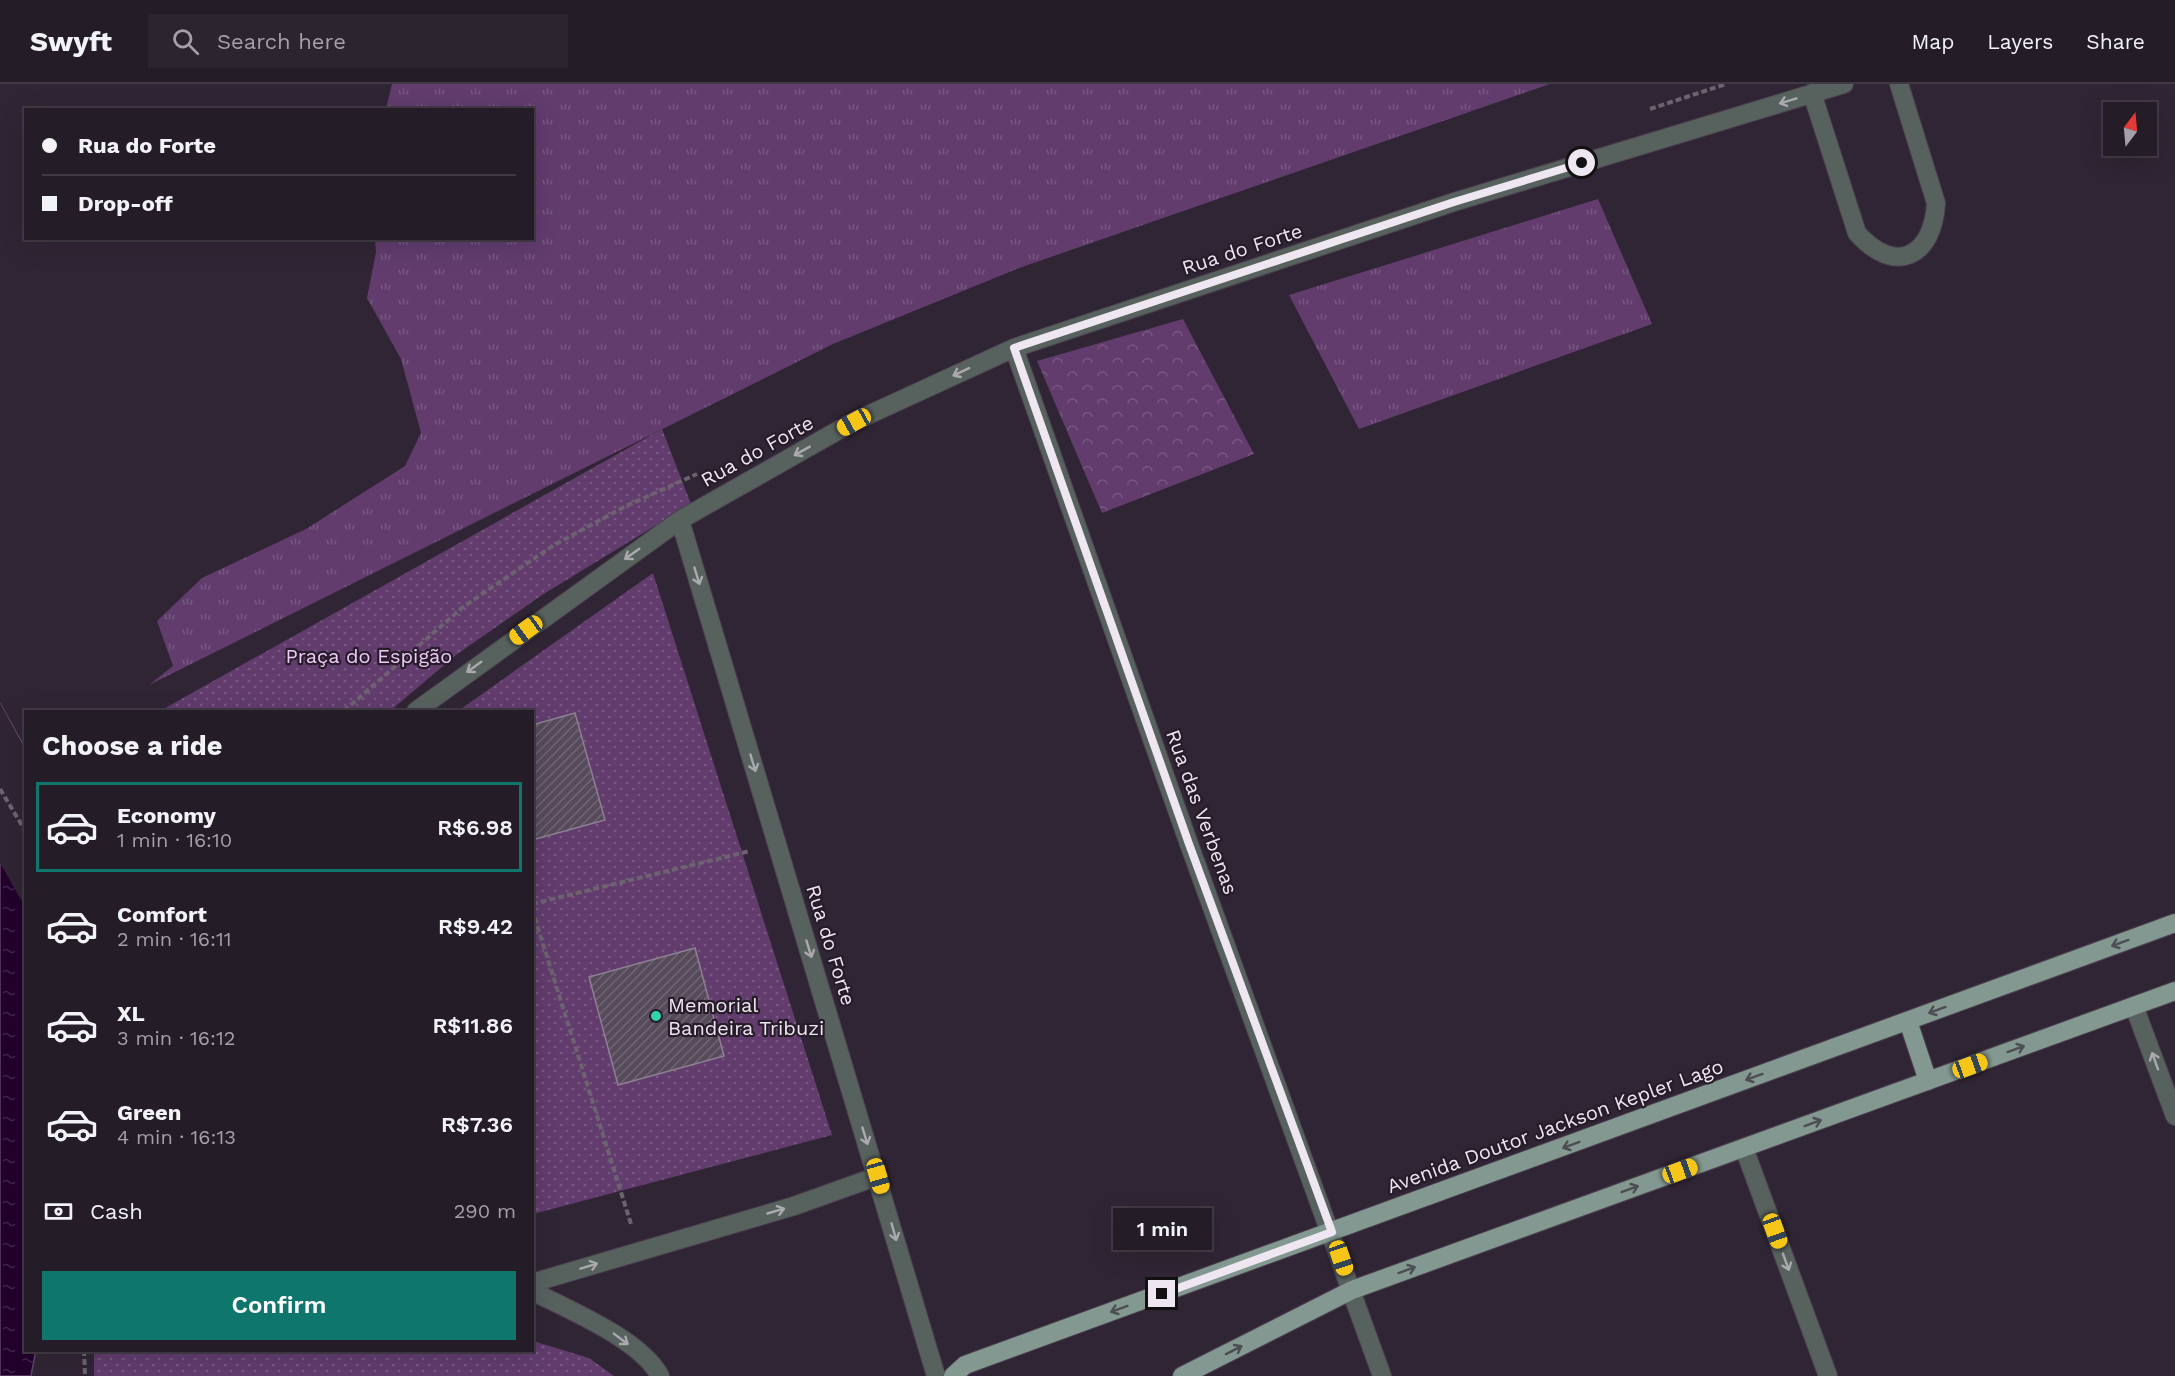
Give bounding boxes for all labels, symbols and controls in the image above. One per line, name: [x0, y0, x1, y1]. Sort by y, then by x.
search box: [148, 14, 568, 68]
text: Swyft: [30, 25, 112, 58]
icon: search: [169, 25, 202, 58]
text: Search here: [217, 29, 346, 54]
text: Map: [1911, 29, 1954, 54]
text: Layers: [1987, 29, 2053, 54]
text: Share: [2086, 29, 2145, 54]
one-way arrow: [1779, 96, 1798, 107]
north arrow: [2103, 102, 2157, 156]
map controls: [2103, 102, 2157, 156]
text: Rua do Forte: [78, 133, 216, 158]
route start: [1568, 149, 1595, 176]
text: Drop-off: [78, 191, 173, 216]
street label: Rua do Forte: [1179, 218, 1305, 280]
one-way arrow: [953, 367, 971, 379]
car: [834, 405, 874, 439]
street label: Rua do Forte: [696, 410, 818, 492]
one-way arrow: [794, 446, 812, 457]
one-way arrow: [625, 548, 641, 560]
one-way arrow: [692, 566, 703, 585]
car: [506, 612, 546, 648]
park label: Praça do Espigão: [286, 644, 452, 668]
one-way arrow: [466, 661, 482, 673]
street label: Rua das Verbenas: [1161, 726, 1243, 898]
text: Choose a ride: [42, 730, 222, 762]
one-way arrow: [748, 753, 759, 772]
icon: car: [45, 800, 99, 854]
text: Economy: [117, 803, 216, 828]
text: R$6.98: [437, 815, 513, 840]
text: 1 min · 16:10: [117, 828, 232, 852]
street label: Rua do Forte: [801, 882, 861, 1008]
icon: car: [45, 899, 99, 953]
text: Comfort: [117, 902, 207, 927]
text: R$9.42: [438, 914, 513, 939]
text: 2 min · 16:11: [117, 927, 231, 951]
one-way arrow: [2111, 938, 2130, 949]
one-way arrow: [804, 939, 815, 958]
place label: Memorial Bandeira Tribuzi: [668, 993, 824, 1040]
icon: car: [45, 998, 99, 1052]
text: XL: [117, 1001, 145, 1026]
one-way arrow: [1928, 1006, 1947, 1017]
marker: Memorial Bandeira Tribuzi: [649, 1009, 663, 1023]
text: R$11.86: [432, 1013, 513, 1038]
text: 3 min · 16:12: [117, 1026, 235, 1050]
one-way arrow: [2006, 1042, 2025, 1053]
car: [1950, 1051, 1990, 1081]
one-way arrow: [2148, 1052, 2159, 1071]
street label: Avenida Doutor Jackson Kepler Lago: [1383, 1054, 1727, 1198]
one-way arrow: [1745, 1073, 1764, 1084]
icon: car: [45, 1097, 99, 1151]
text: Green: [117, 1100, 181, 1125]
text: R$7.36: [441, 1112, 513, 1137]
one-way arrow: [1803, 1116, 1822, 1127]
text: 4 min · 16:13: [117, 1125, 236, 1149]
one-way arrow: [861, 1126, 872, 1145]
one-way arrow: [1562, 1140, 1581, 1151]
car: [864, 1156, 892, 1196]
car: [1660, 1156, 1700, 1186]
one-way arrow: [1620, 1183, 1639, 1194]
icon: cash: [42, 1195, 75, 1228]
text: Cash: [90, 1199, 143, 1224]
text: 290 m: [454, 1199, 516, 1223]
one-way arrow: [766, 1205, 785, 1217]
callout: 1 min: [1112, 1207, 1212, 1249]
car: [1760, 1211, 1790, 1251]
text: 1 min: [1137, 1217, 1188, 1241]
one-way arrow: [889, 1223, 900, 1242]
car: [1327, 1238, 1355, 1278]
one-way arrow: [1782, 1252, 1793, 1271]
one-way arrow: [579, 1260, 598, 1271]
one-way arrow: [1397, 1263, 1416, 1274]
button: Confirm: [42, 1271, 516, 1340]
route end: [1148, 1280, 1175, 1307]
one-way arrow: [1110, 1305, 1129, 1316]
one-way arrow: [612, 1332, 628, 1345]
one-way arrow: [1225, 1343, 1243, 1355]

